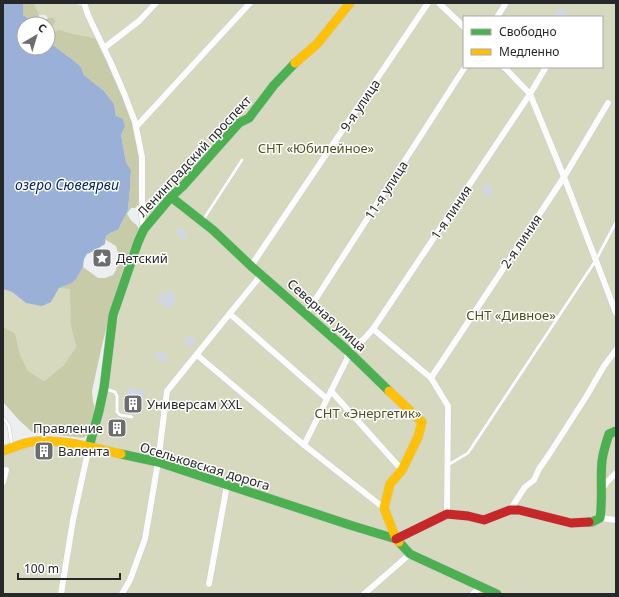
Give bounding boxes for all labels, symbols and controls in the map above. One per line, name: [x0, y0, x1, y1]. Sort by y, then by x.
north arrow: [16, 16, 56, 56]
legend: [463, 16, 603, 68]
text: С: [35, 20, 50, 36]
text: Свободно: [499, 23, 557, 40]
text: Медленно: [499, 43, 559, 60]
street label: 9-я улица: [336, 75, 384, 135]
street label: Ленинградский проспект: [133, 91, 255, 221]
park label: СНТ «Юбилейное»: [258, 139, 375, 157]
street label: 11-я улица: [360, 157, 412, 223]
water label: озеро Сювеярви: [15, 175, 119, 194]
street label: 1-я линия: [426, 181, 476, 243]
street label: 2-я линия: [496, 210, 546, 272]
place icon: Детский: [91, 247, 113, 269]
place label: Детский: [116, 249, 168, 267]
street label: Северная улица: [284, 275, 370, 355]
park label: СНТ «Дивное»: [466, 306, 556, 324]
building icon: Универсам XXL: [122, 393, 144, 415]
place label: Универсам XXL: [147, 395, 243, 413]
park label: СНТ «Энергетик»: [315, 404, 422, 422]
building icon: Правление: [106, 417, 128, 439]
place label: Правление: [33, 419, 103, 437]
street label: Осельковская дорога: [138, 438, 272, 494]
building icon: Валента: [33, 440, 55, 462]
place label: Валента: [58, 442, 110, 460]
scale bar: [18, 555, 120, 581]
text: 100 m: [24, 560, 59, 577]

